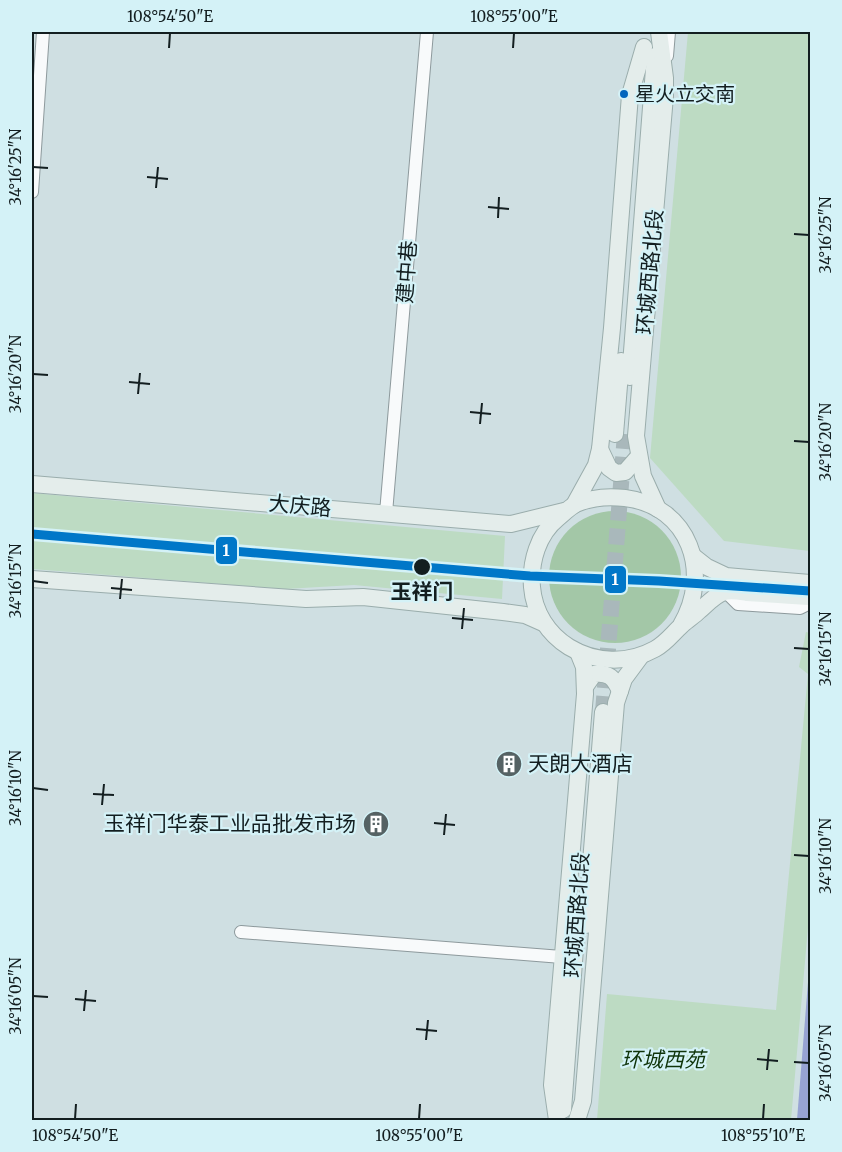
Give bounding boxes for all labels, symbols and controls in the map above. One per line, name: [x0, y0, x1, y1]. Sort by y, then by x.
text: 108°54'50"E: [127, 7, 213, 26]
text: 108°55'00"E: [470, 7, 558, 26]
place label: 星火立交南: [635, 81, 735, 106]
marker: 星火立交南: [618, 88, 630, 100]
text: 34°16'25"N: [6, 128, 25, 205]
text: 34°16'25"N: [816, 196, 835, 273]
street label: 环城西路北段: [631, 208, 668, 336]
street label: 建中巷: [391, 240, 422, 304]
text: 34°16'20"N: [6, 334, 25, 413]
text: 34°16'20"N: [816, 402, 835, 481]
street label: 大庆路: [267, 489, 333, 522]
line badge: 1: [215, 536, 238, 565]
text: 1: [222, 540, 230, 560]
text: 34°16'15"N: [6, 543, 25, 618]
marker: 玉祥门: [412, 557, 432, 577]
line badge: 1: [604, 565, 627, 594]
text: 1: [611, 569, 619, 589]
place label: 玉祥门: [391, 578, 454, 605]
text: 34°16'15"N: [816, 611, 835, 686]
building icon: 天朗大酒店: [494, 749, 524, 779]
text: 34°16'10"N: [6, 750, 25, 826]
place label: 天朗大酒店: [528, 750, 633, 777]
building icon: 玉祥门华泰工业品批发市场: [361, 809, 391, 839]
place label: 玉祥门华泰工业品批发市场: [104, 810, 356, 837]
text: 34°16'10"N: [816, 818, 835, 894]
street label: 环城西路北段: [559, 851, 594, 979]
text: 34°16'05"N: [6, 957, 25, 1035]
text: 34°16'05"N: [816, 1024, 835, 1102]
park label: 环城西苑: [621, 1046, 708, 1073]
text: 108°54'50"E: [32, 1126, 118, 1145]
text: 108°55'00"E: [375, 1126, 463, 1145]
text: 108°55'10"E: [721, 1126, 805, 1145]

